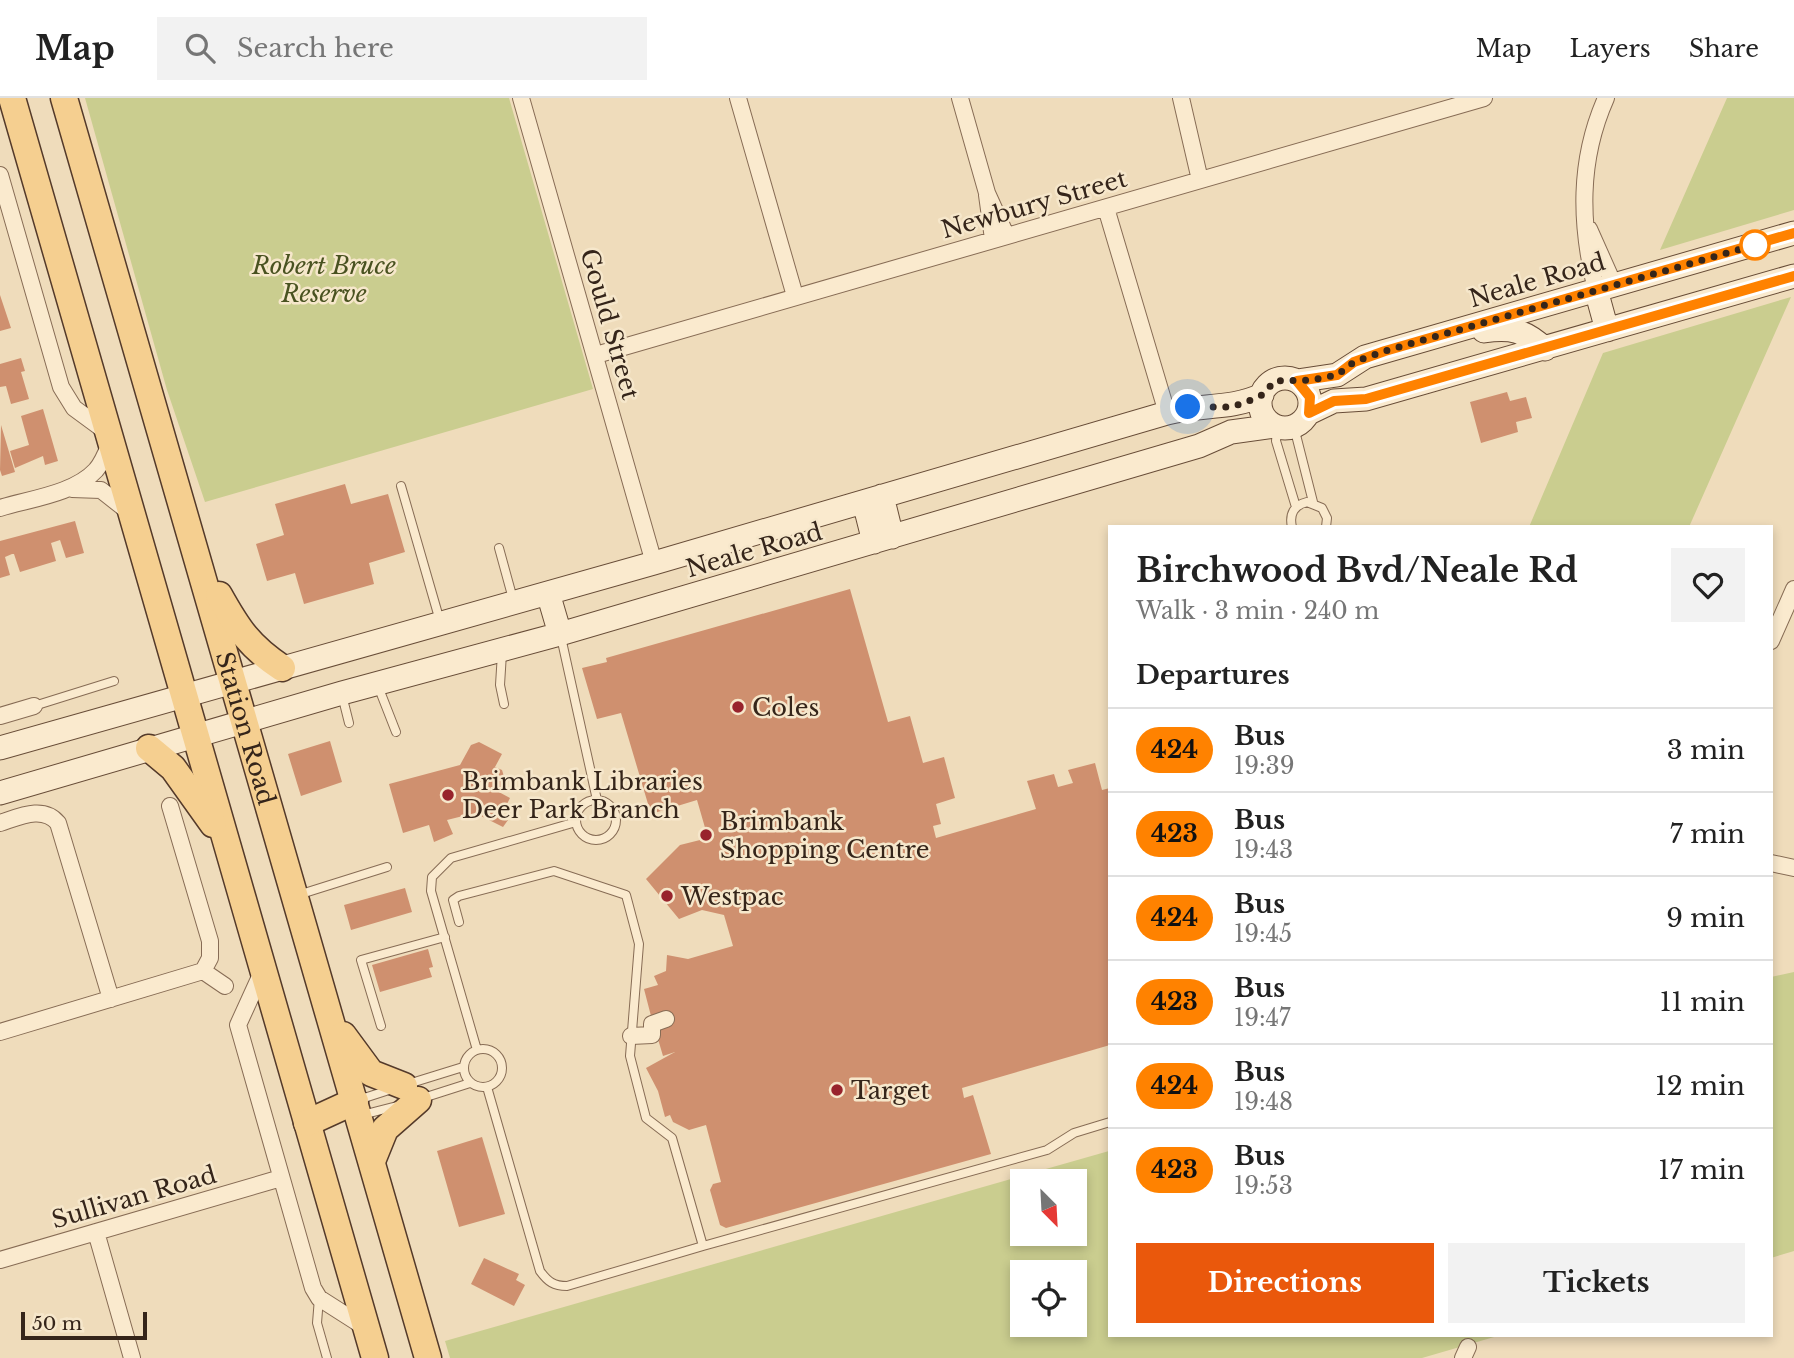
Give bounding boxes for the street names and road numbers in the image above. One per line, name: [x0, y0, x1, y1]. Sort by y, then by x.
street label: Newbury Street: [938, 164, 1130, 244]
street label: Gould Street: [575, 245, 645, 403]
street label: Neale Road: [1466, 247, 1608, 313]
street label: Neale Road: [683, 517, 825, 583]
street label: Station Road: [210, 648, 282, 808]
street label: Sullivan Road: [48, 1160, 220, 1234]

